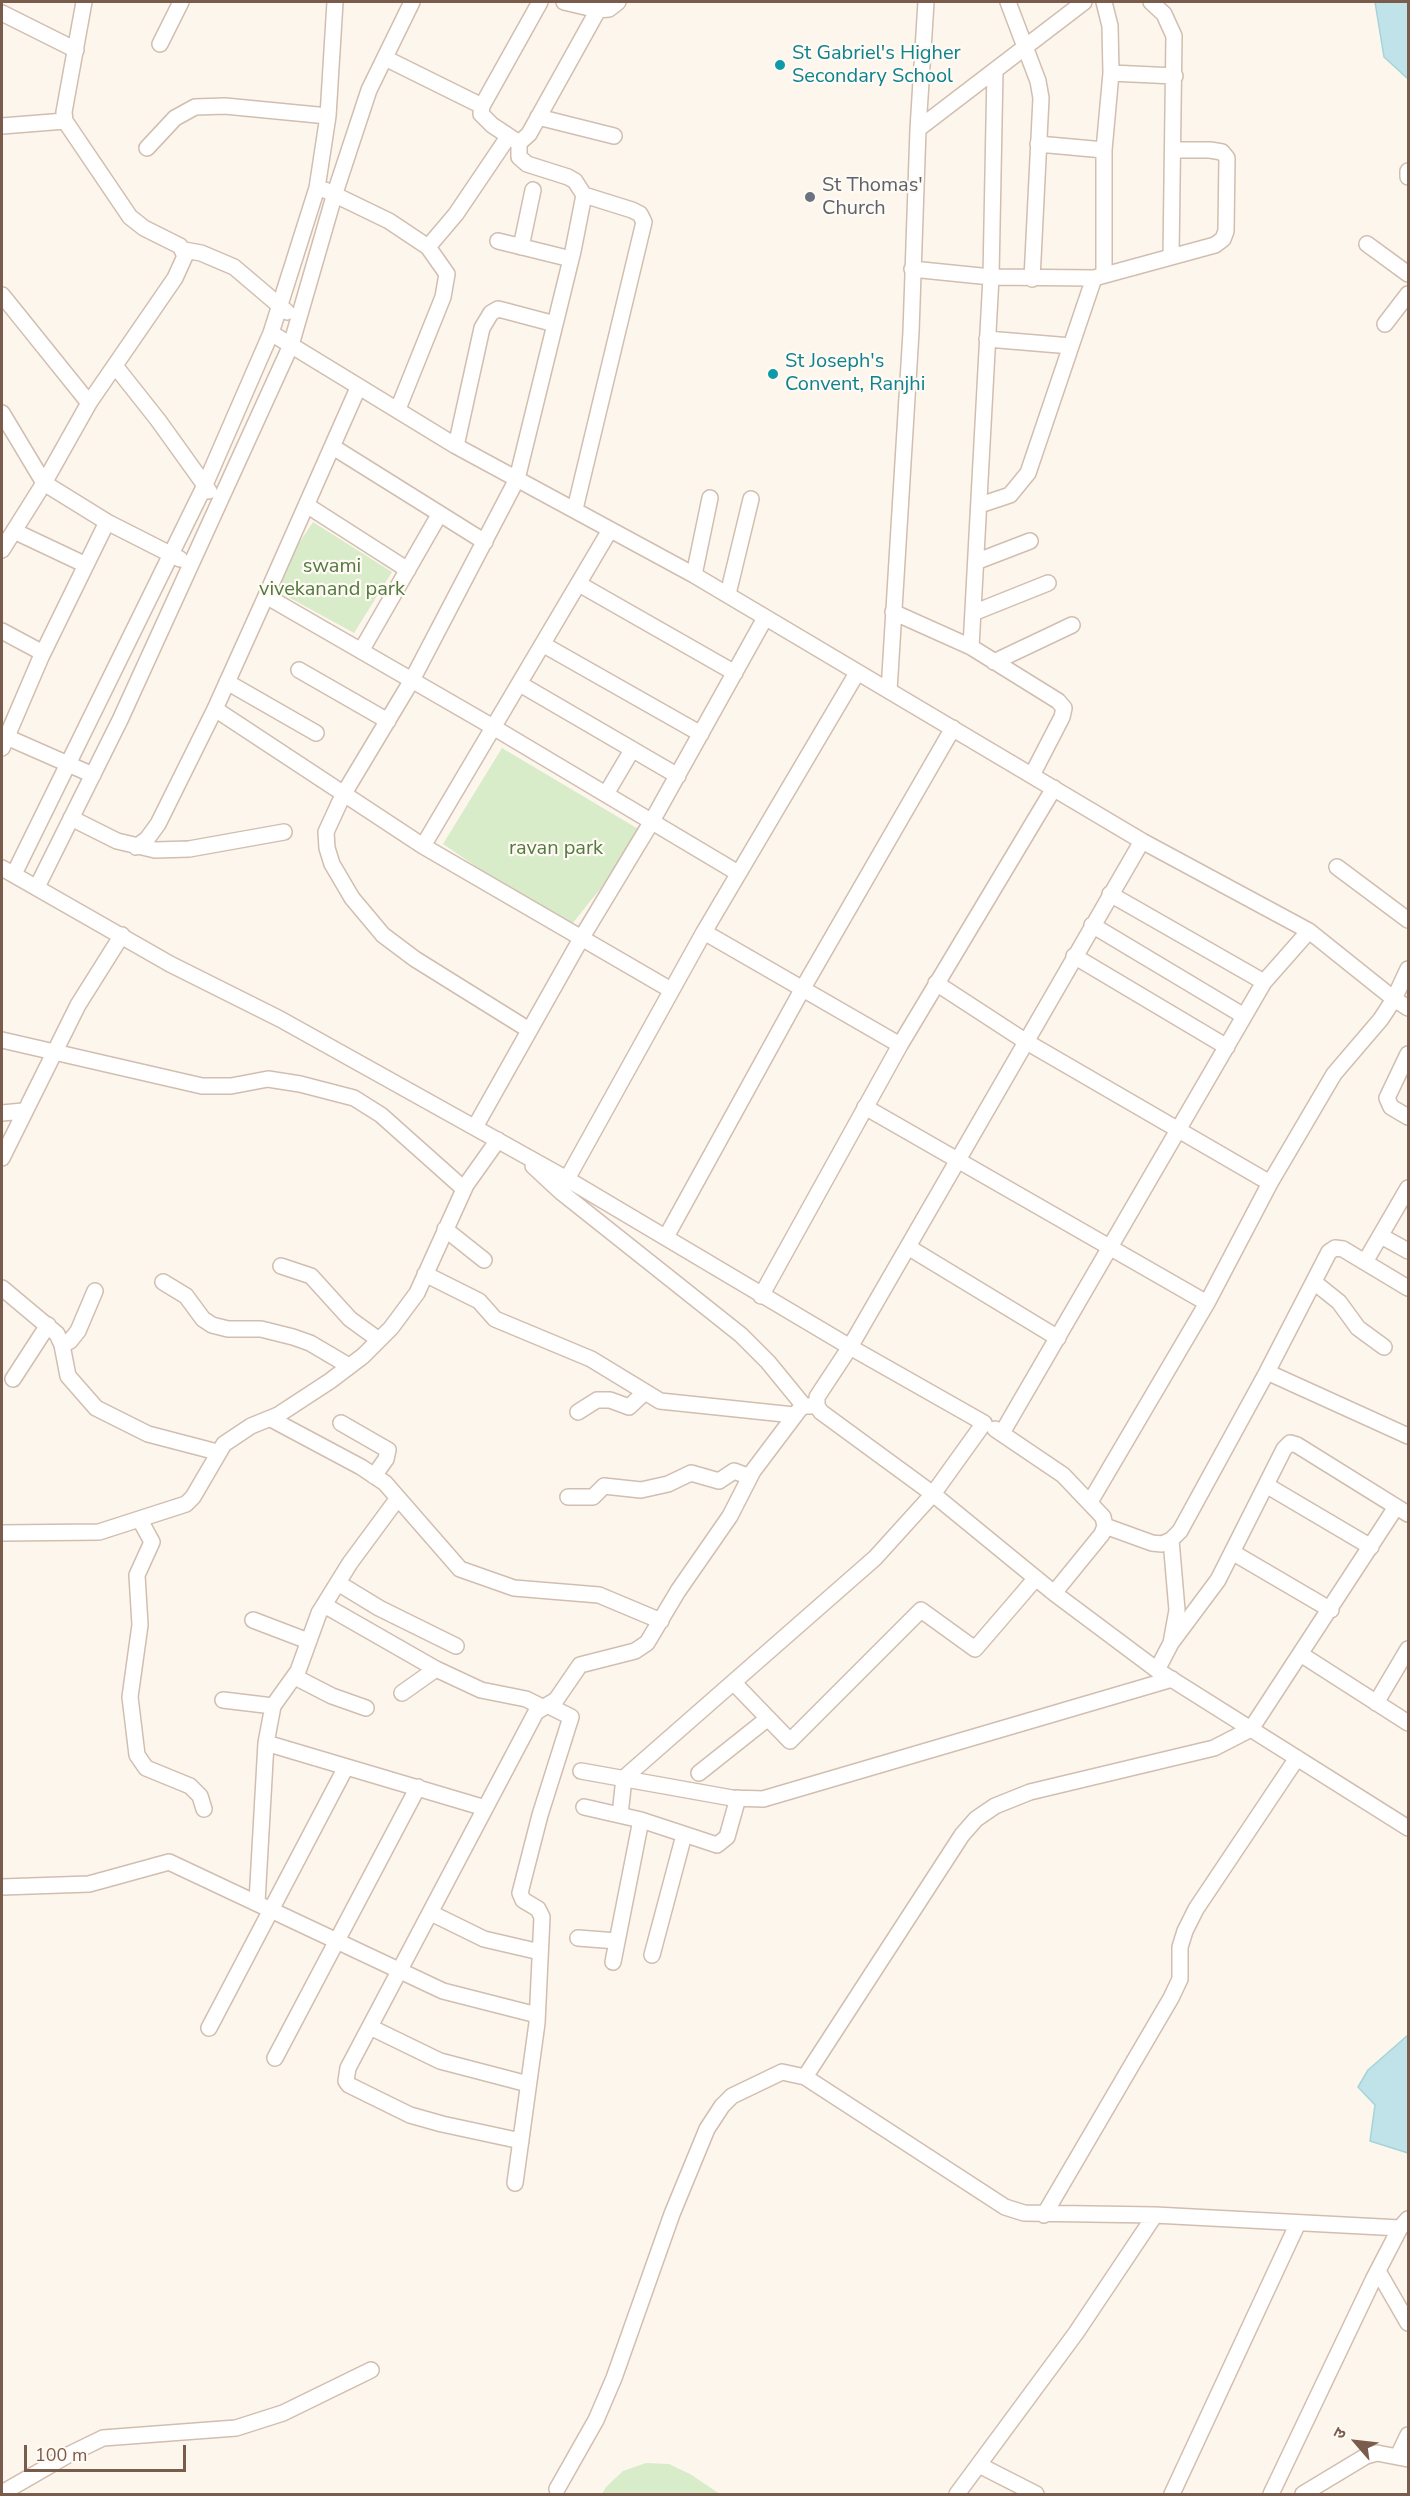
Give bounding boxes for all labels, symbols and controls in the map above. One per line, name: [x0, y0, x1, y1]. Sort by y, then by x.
place label: St Gabriel's Higher Secondary School: [792, 42, 961, 89]
marker: St Gabriel's Higher Secondary School: [773, 58, 787, 72]
place label: St Thomas' Church: [822, 174, 923, 221]
marker: St Thomas' Church: [803, 190, 817, 204]
place label: St Joseph's Convent, Ranjhi: [785, 350, 925, 397]
marker: St Joseph's Convent, Ranjhi: [766, 367, 780, 381]
park label: swami vivekanand park: [259, 555, 405, 602]
park label: ravan park: [509, 837, 603, 861]
north arrow: [1326, 2412, 1386, 2472]
text: उ: [1328, 2424, 1352, 2443]
scale bar: [27, 2433, 189, 2471]
text: 100 m: [35, 2443, 87, 2467]

